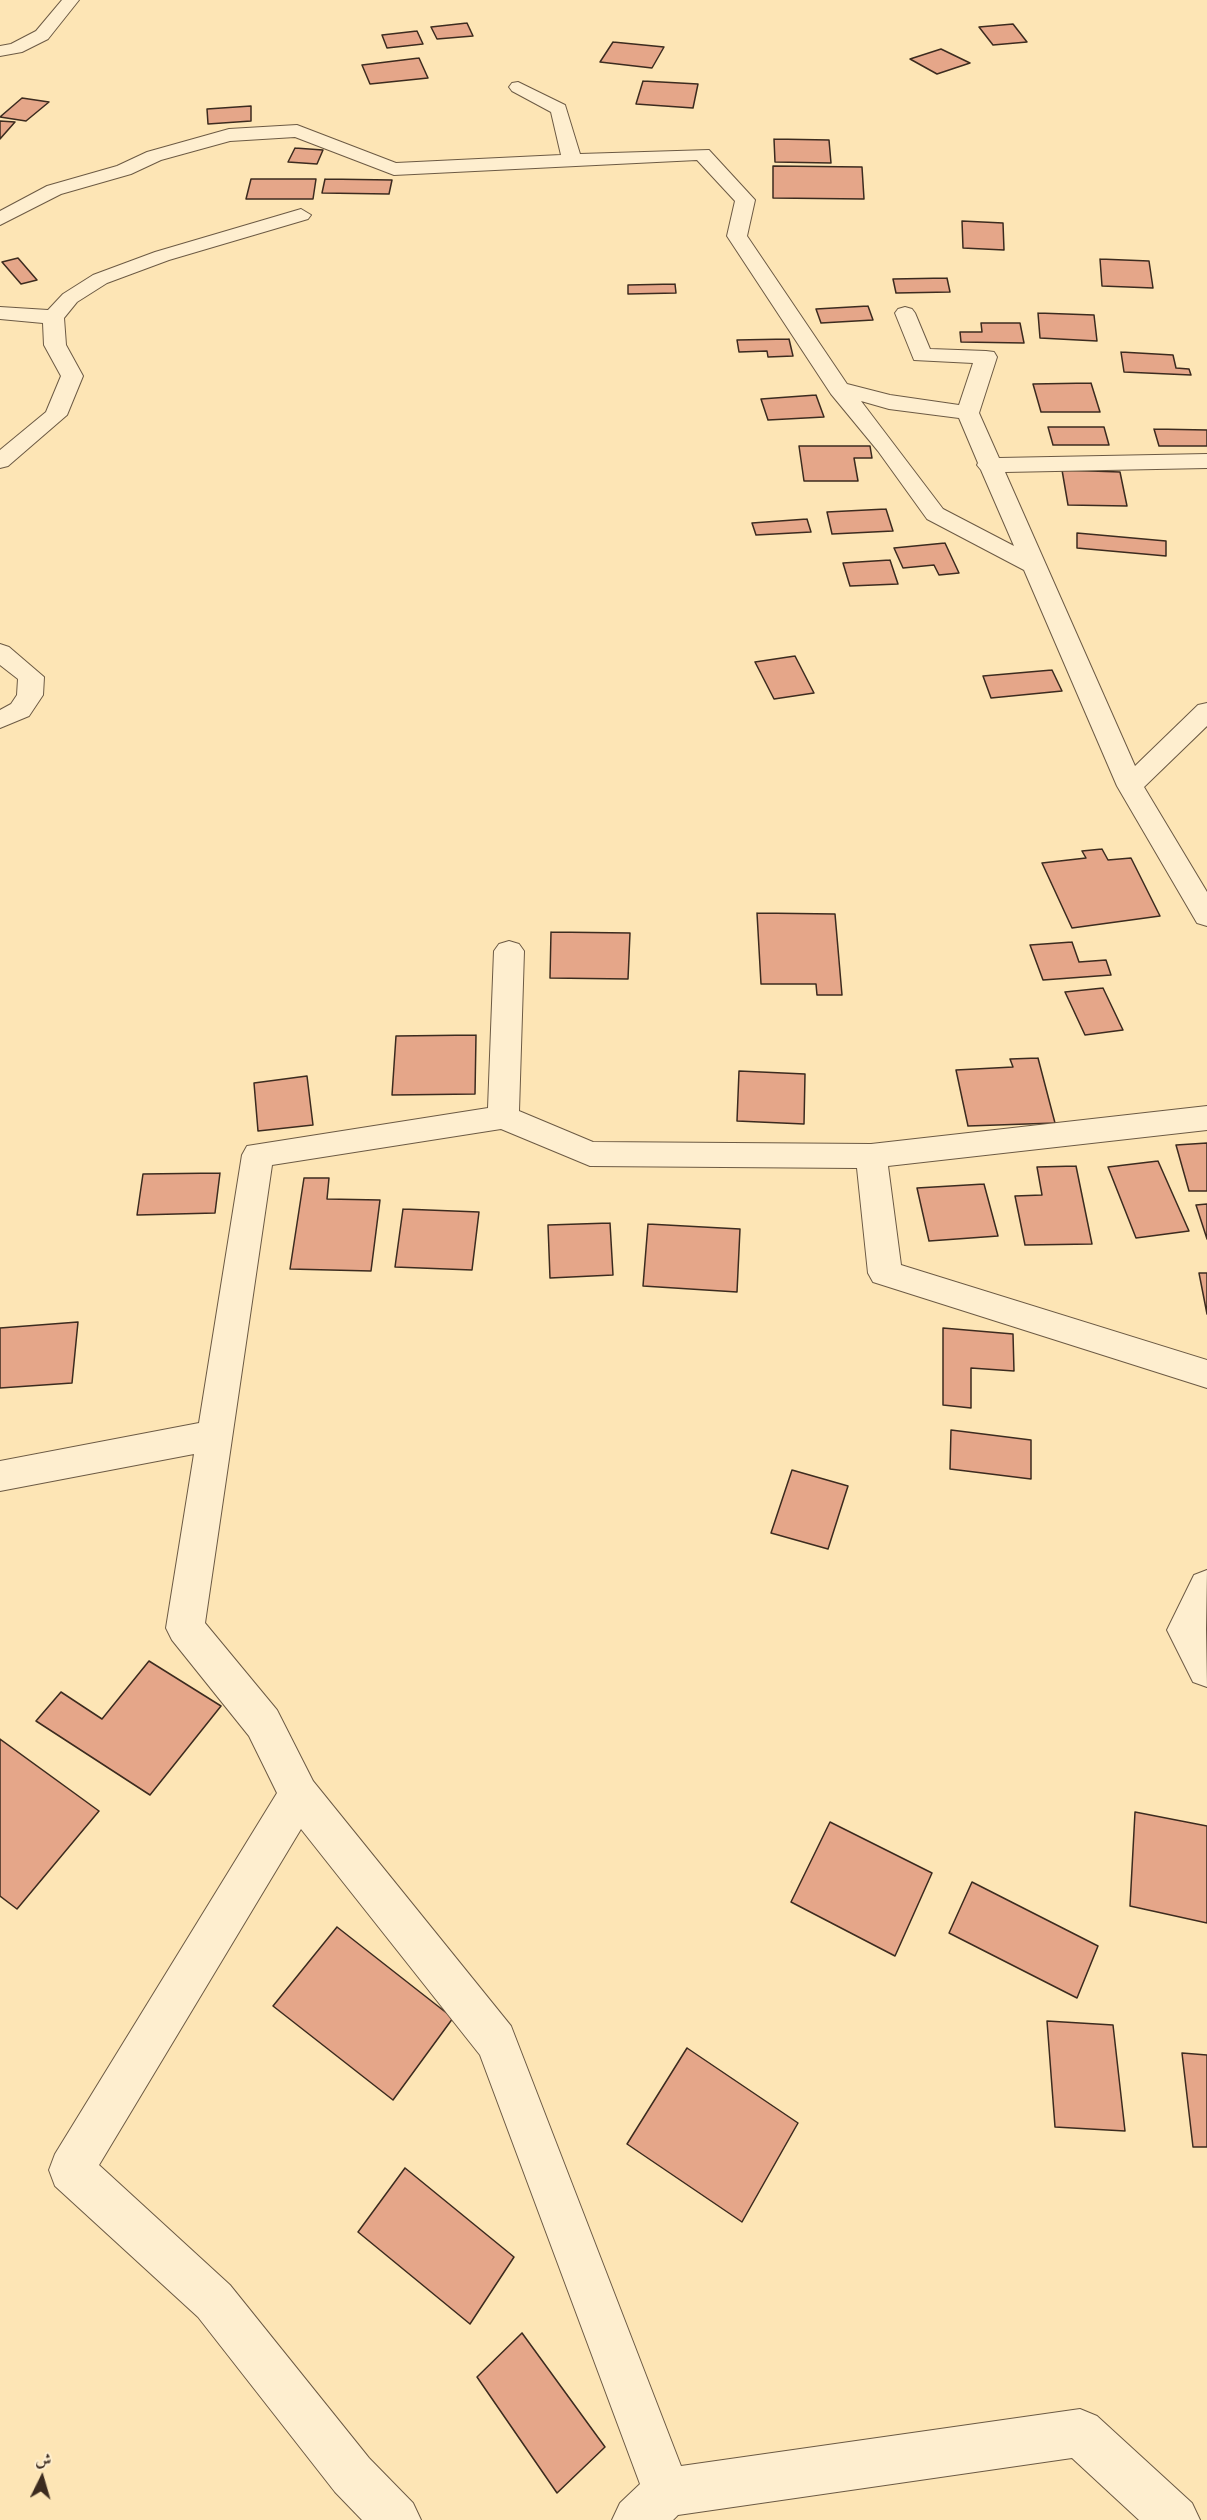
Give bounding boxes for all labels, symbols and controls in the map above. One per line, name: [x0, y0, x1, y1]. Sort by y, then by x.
north arrow: [12, 2448, 72, 2508]
text: ش: [35, 2449, 52, 2470]

